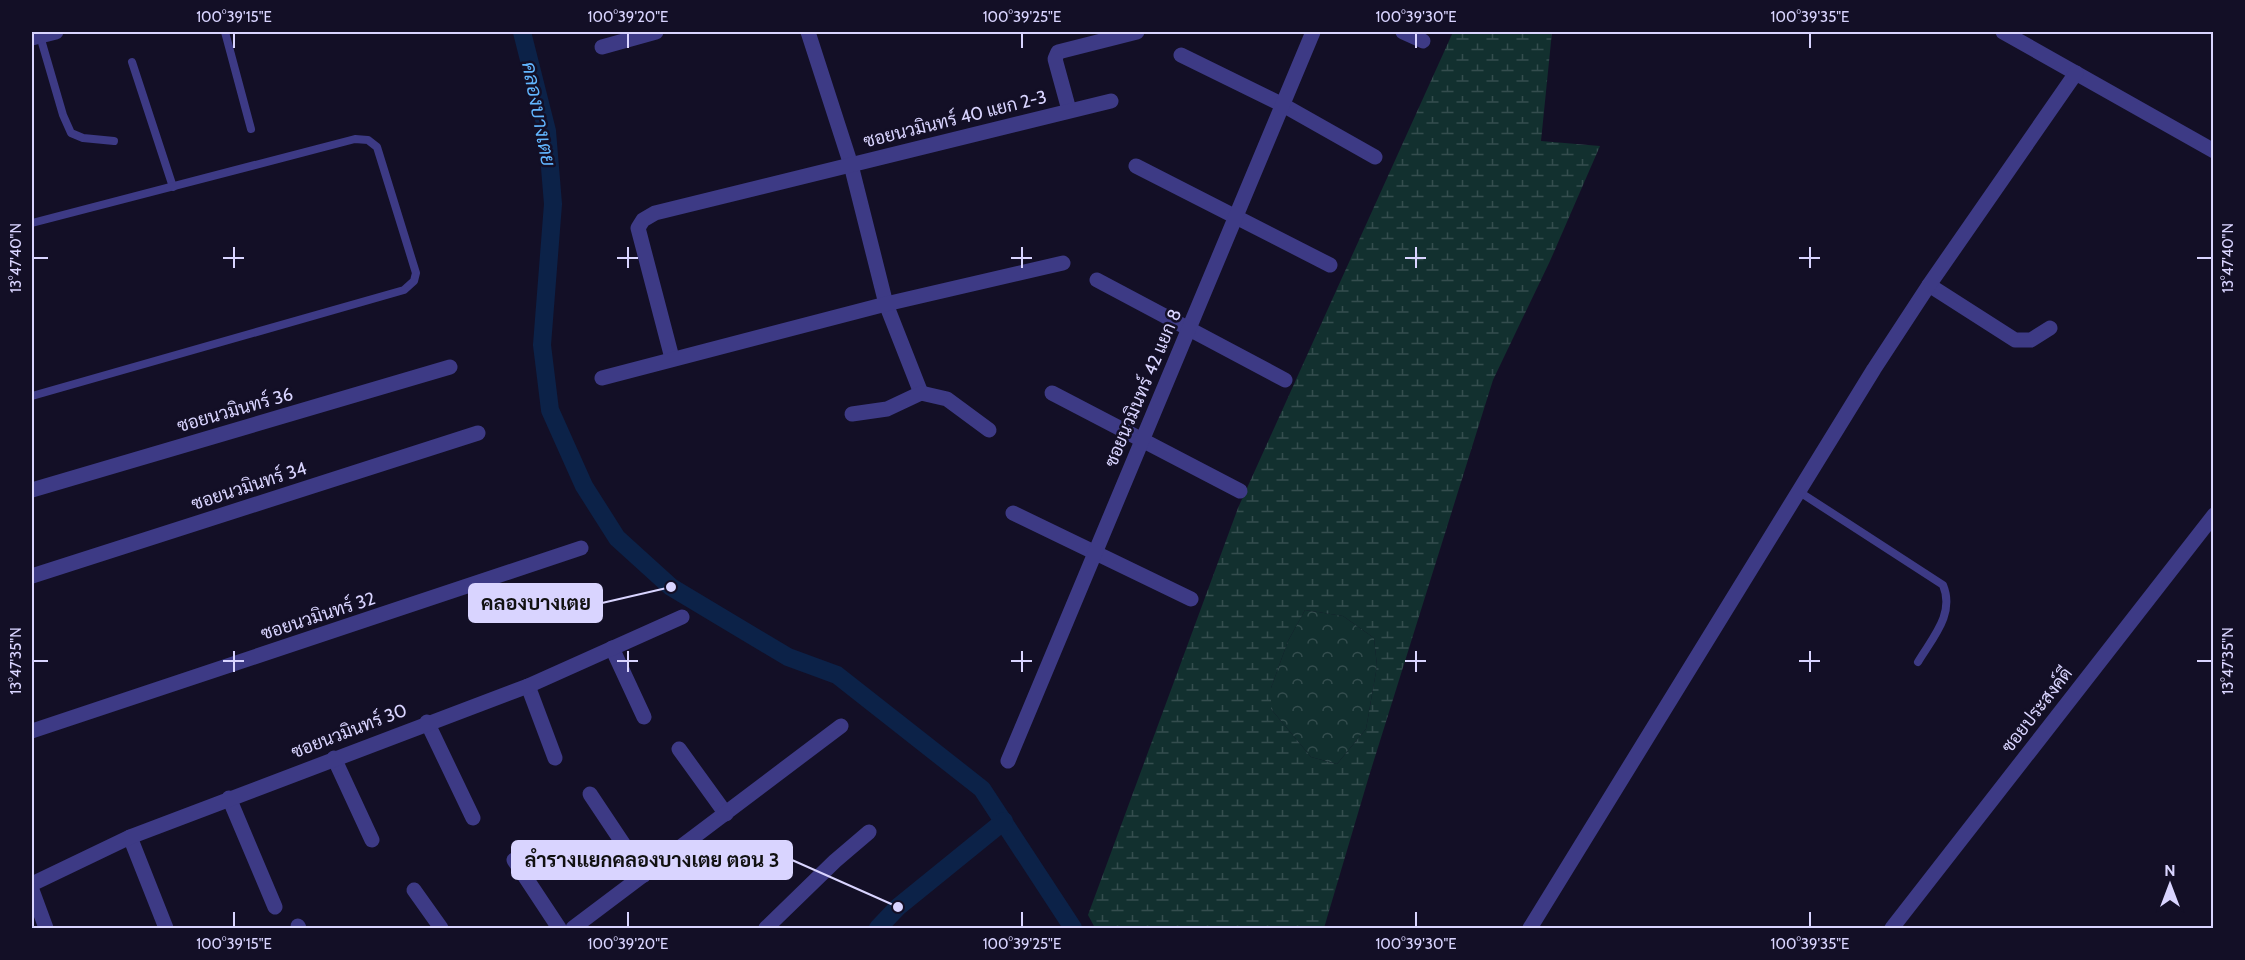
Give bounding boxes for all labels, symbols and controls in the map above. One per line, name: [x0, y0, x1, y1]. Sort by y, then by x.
text: 100°39'15"E: [196, 8, 272, 26]
text: 100°39'20"E: [588, 8, 668, 26]
text: 100°39'25"E: [983, 8, 1061, 26]
text: 100°39'30"E: [1375, 8, 1457, 26]
text: 100°39'35"E: [1771, 8, 1849, 26]
water label: คลองบางเตย: [517, 60, 561, 169]
street label: ซอยนวมินทร์ 40 แยก 2-3: [861, 84, 1049, 152]
text: 13°47'40"N: [7, 223, 25, 293]
text: 13°47'40"N: [2219, 223, 2237, 293]
street label: ซอยนวมินทร์ 42 แยก 8: [1098, 305, 1186, 470]
street label: ซอยนวมินทร์ 36: [174, 381, 296, 437]
street label: ซอยนวมินทร์ 34: [188, 455, 309, 515]
callout: คลองบางเตย: [469, 584, 602, 622]
street label: ซอยนวมินทร์ 32: [257, 585, 378, 645]
text: คลองบางเตย: [481, 591, 591, 615]
text: 13°47'35"N: [7, 627, 25, 695]
text: 13°47'35"N: [2219, 627, 2237, 695]
street label: ซอยประสงค์ดี: [1995, 662, 2077, 757]
street label: ซอยนวมินทร์ 30: [287, 697, 410, 763]
callout: ลำรางแยกคลองบางเตย ตอน 3: [512, 841, 792, 879]
text: ลำรางแยกคลองบางเตย ตอน 3: [524, 847, 780, 872]
north arrow: [2140, 855, 2200, 915]
text: N: [2164, 861, 2176, 880]
text: 100°39'15"E: [196, 935, 272, 953]
text: 100°39'20"E: [588, 935, 668, 953]
text: 100°39'25"E: [983, 935, 1061, 953]
text: 100°39'30"E: [1375, 935, 1457, 953]
text: 100°39'35"E: [1771, 935, 1849, 953]

